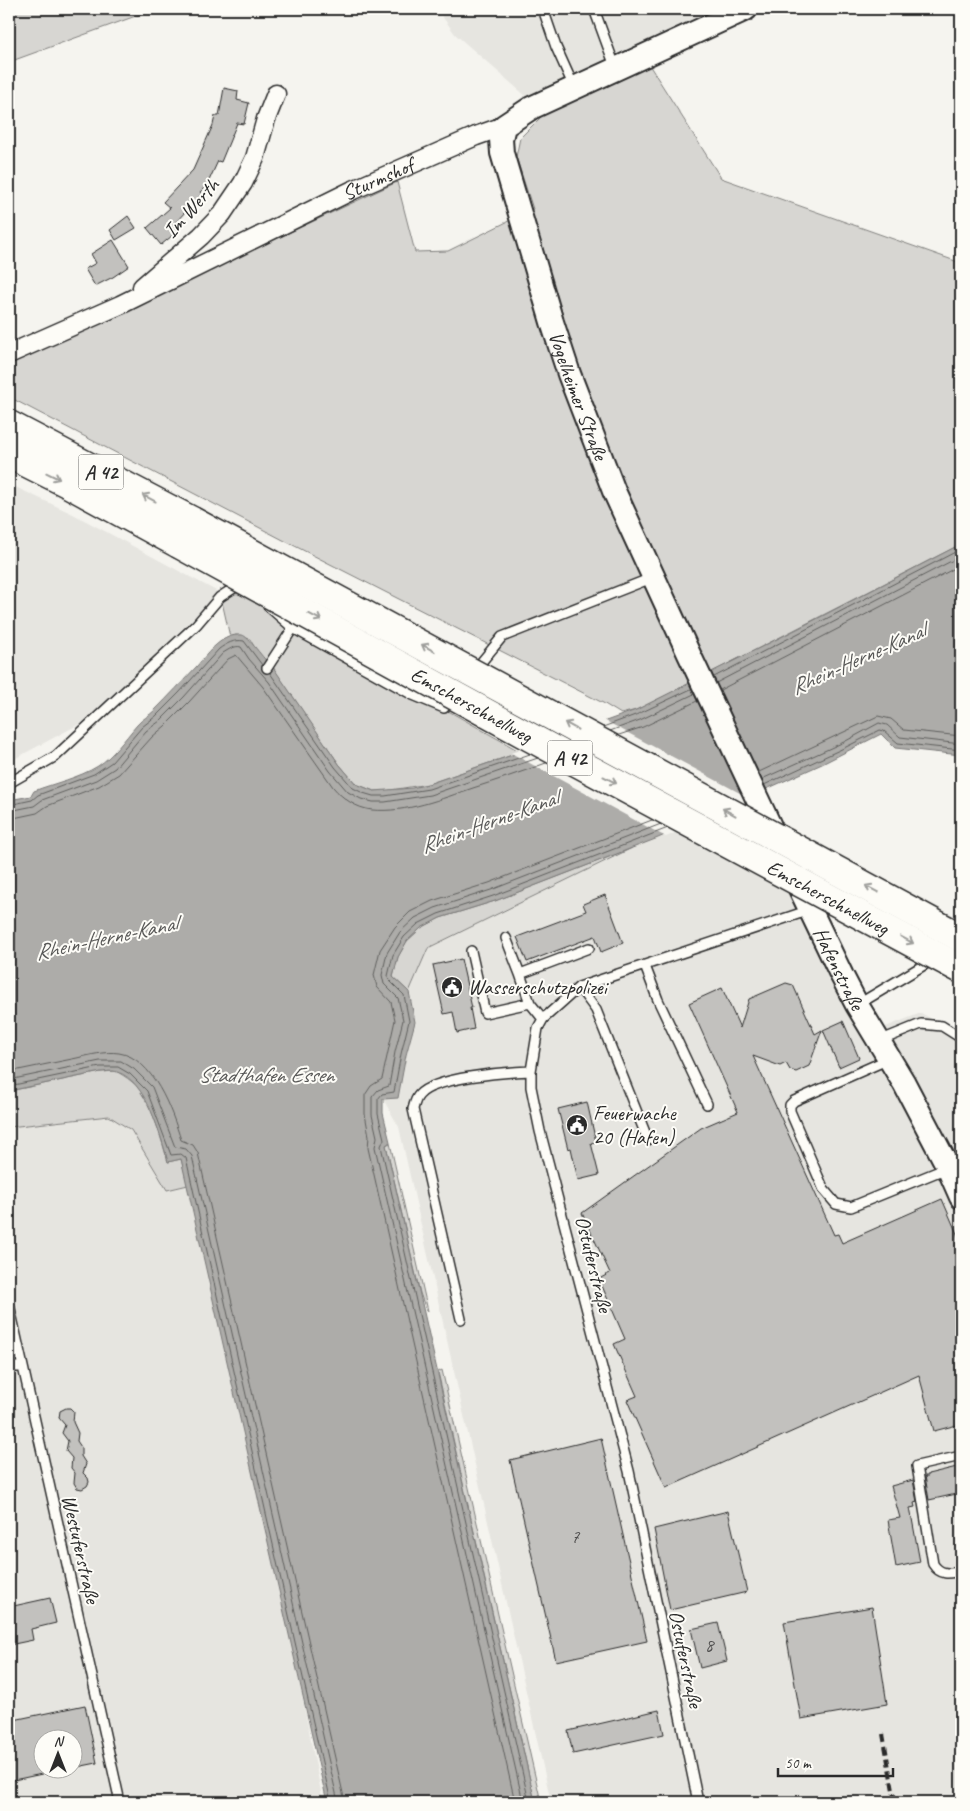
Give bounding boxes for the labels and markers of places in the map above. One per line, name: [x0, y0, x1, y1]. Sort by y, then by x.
place label: Wasserschutzpolizei: [468, 974, 610, 1000]
public building icon: Wasserschutzpolizei: [440, 975, 464, 999]
place label: Feuerwache 20 (Hafen): [593, 1100, 677, 1150]
public building icon: Feuerwache 20 (Hafen): [565, 1113, 589, 1137]

